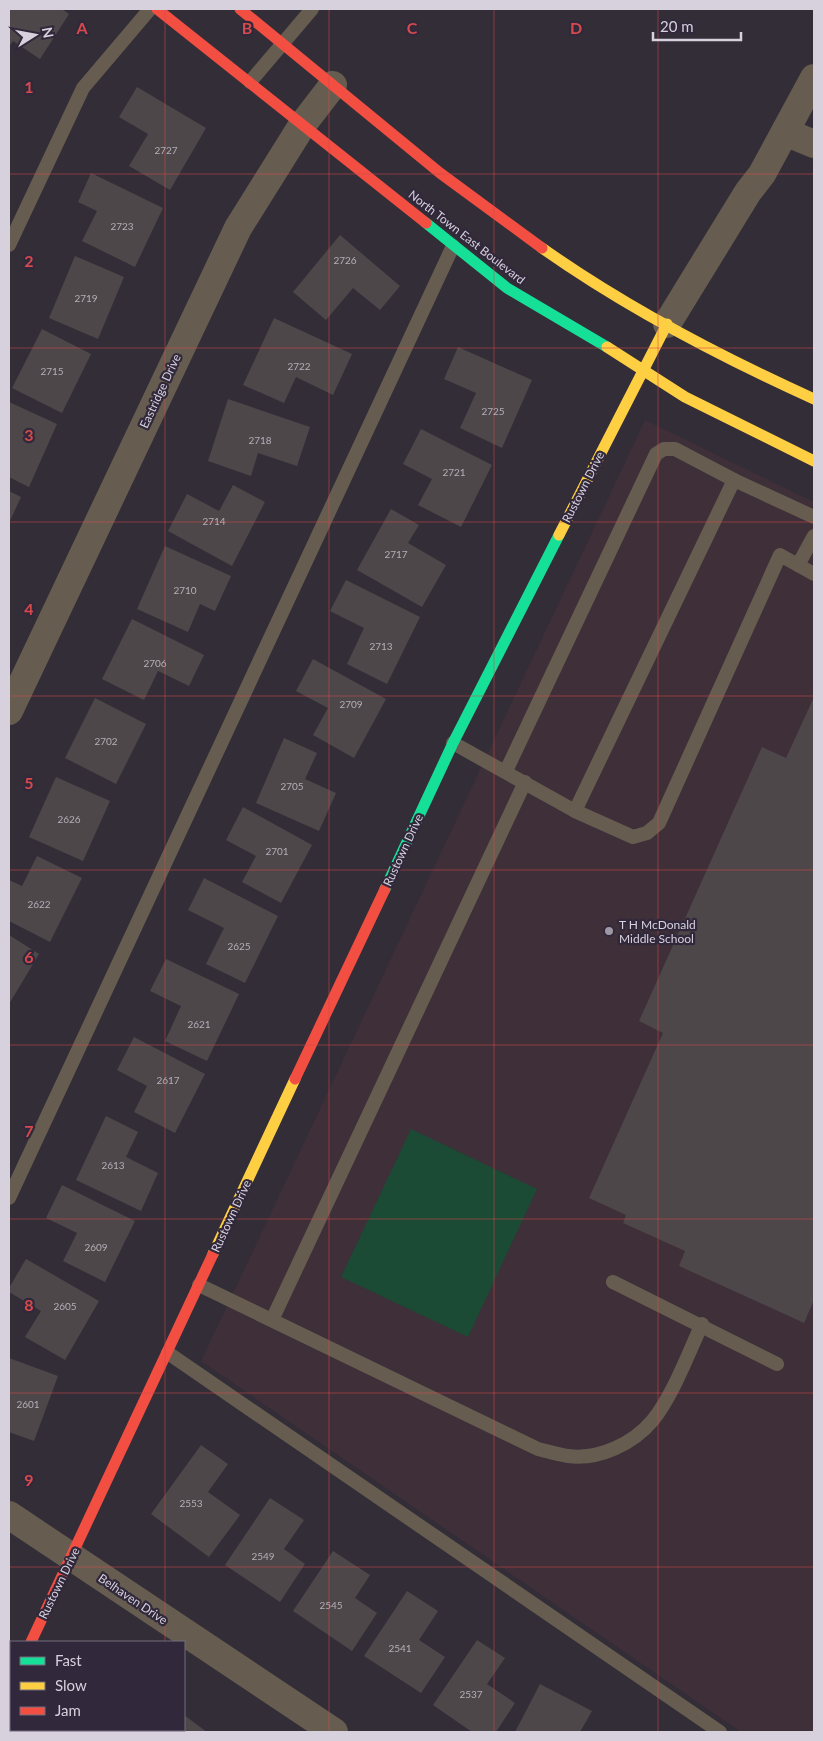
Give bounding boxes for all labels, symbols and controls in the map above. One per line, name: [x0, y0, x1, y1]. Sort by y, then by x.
north arrow: [10, 10, 60, 60]
scale bar: [653, 10, 740, 42]
text: 20 m: [660, 17, 694, 35]
text: A: [75, 18, 88, 37]
text: B: [242, 18, 252, 37]
text: C: [407, 18, 418, 37]
text: D: [570, 18, 582, 37]
text: N: [39, 26, 58, 39]
text: 1: [24, 77, 34, 96]
house number: 2727: [154, 144, 178, 156]
street label: North Town East Boulevard: [406, 187, 528, 287]
house number: 2723: [110, 220, 134, 232]
text: 2: [24, 251, 34, 270]
house number: 2726: [333, 254, 357, 266]
house number: 2719: [74, 292, 98, 304]
street label: Eastridge Drive: [136, 351, 184, 431]
house number: 2722: [287, 360, 311, 372]
house number: 2715: [40, 365, 64, 377]
house number: 2725: [481, 405, 505, 417]
text: 3: [24, 425, 34, 444]
house number: 2718: [248, 434, 272, 446]
street label: Rustown Drive: [559, 449, 607, 525]
house number: 2721: [442, 466, 466, 478]
house number: 2714: [202, 515, 226, 527]
house number: 2717: [384, 548, 408, 560]
house number: 2710: [173, 584, 197, 596]
text: 4: [24, 599, 34, 618]
house number: 2713: [369, 640, 393, 652]
house number: 2706: [143, 657, 167, 669]
house number: 2709: [339, 698, 363, 710]
house number: 2702: [94, 735, 118, 747]
text: 5: [24, 773, 34, 792]
house number: 2705: [280, 780, 304, 792]
street label: Rustown Drive: [380, 812, 426, 888]
house number: 2626: [57, 813, 81, 825]
house number: 2701: [265, 845, 289, 857]
house number: 2622: [27, 898, 51, 910]
place label: T H McDonald Middle School: [619, 917, 696, 946]
marker: T H McDonald Middle School: [603, 925, 615, 937]
house number: 2625: [227, 940, 251, 952]
text: 6: [24, 947, 34, 966]
house number: 2621: [187, 1018, 211, 1030]
house number: 2617: [156, 1074, 180, 1086]
text: 7: [24, 1121, 34, 1140]
house number: 2613: [101, 1159, 125, 1171]
street label: Rustown Drive: [208, 1178, 254, 1254]
house number: 2609: [84, 1241, 108, 1253]
text: 8: [24, 1295, 34, 1314]
house number: 2605: [53, 1300, 77, 1312]
house number: 2601: [16, 1398, 40, 1410]
text: 9: [24, 1470, 34, 1489]
house number: 2553: [179, 1497, 203, 1509]
street label: Rustown Drive: [35, 1545, 83, 1621]
house number: 2549: [251, 1550, 275, 1562]
street label: Belhaven Drive: [96, 1570, 170, 1628]
house number: 2545: [319, 1599, 343, 1611]
legend: [10, 1641, 185, 1731]
house number: 2541: [388, 1642, 412, 1654]
text: Fast: [55, 1651, 82, 1669]
text: Slow: [55, 1676, 87, 1694]
house number: 2537: [459, 1688, 483, 1700]
text: Jam: [55, 1701, 81, 1719]

